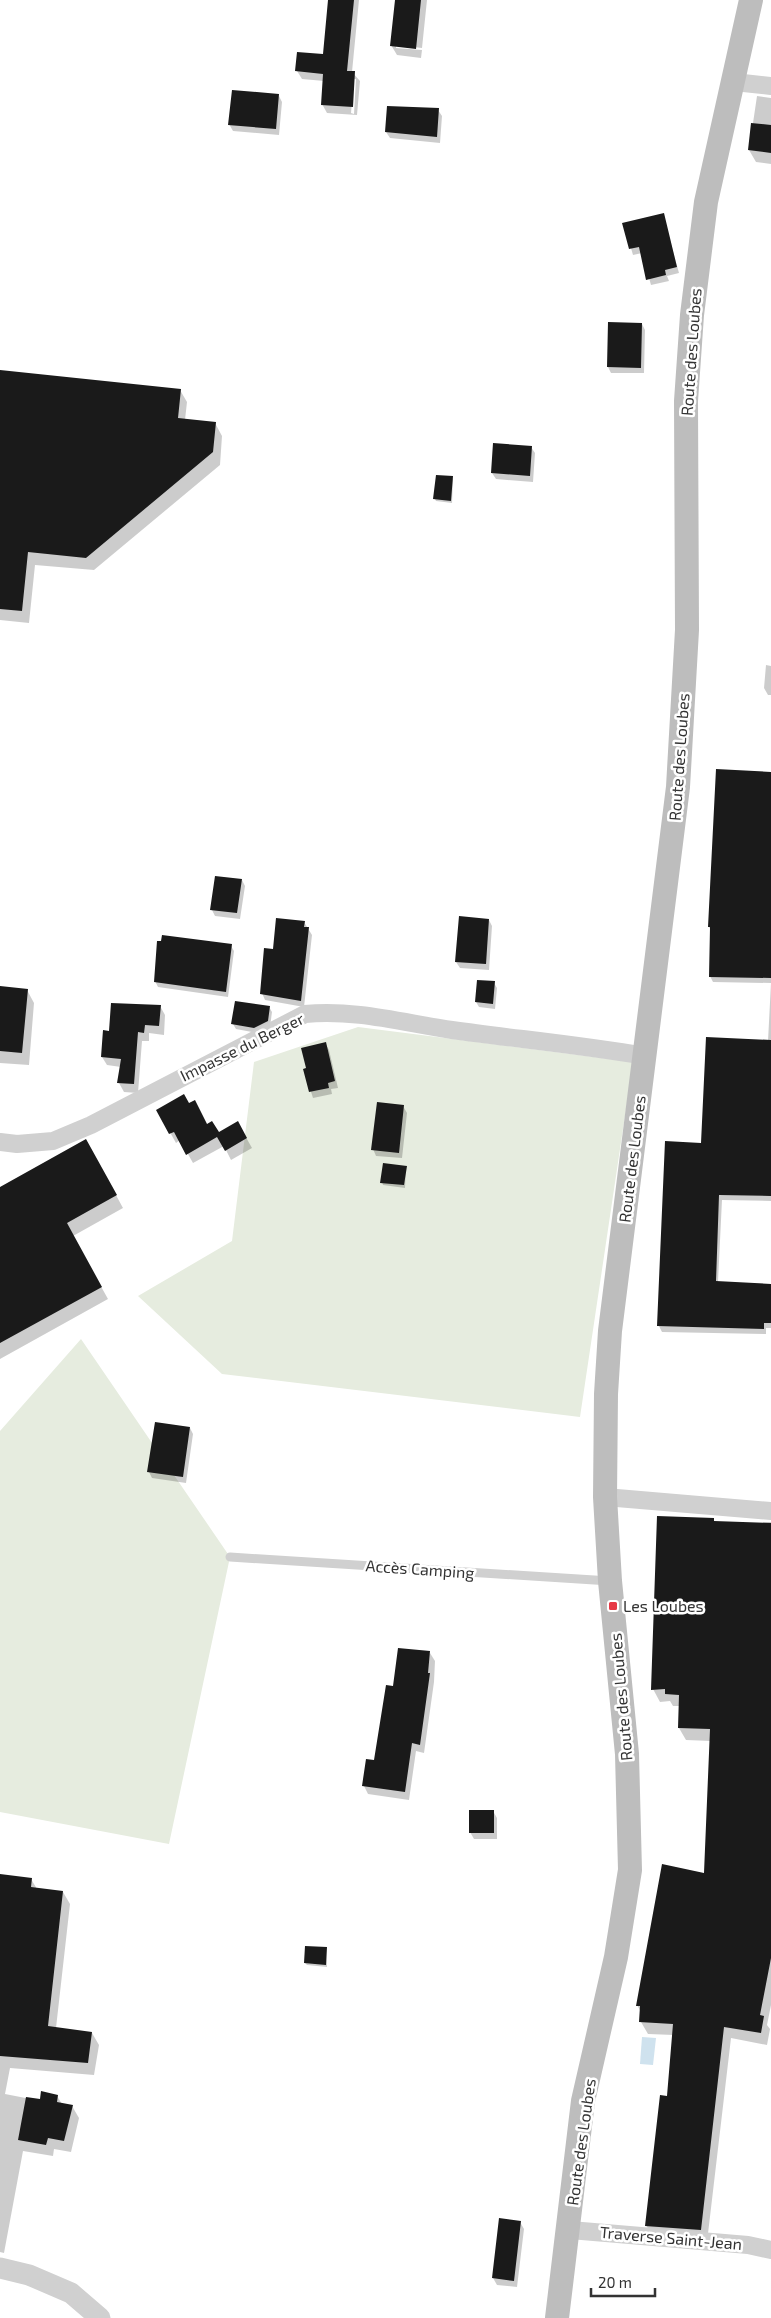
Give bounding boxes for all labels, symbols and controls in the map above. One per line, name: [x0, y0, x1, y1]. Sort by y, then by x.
street label: Route des Loubes: [677, 287, 704, 416]
street label: Route des Loubes: [665, 692, 692, 821]
street label: Impasse du Berger: [177, 1008, 307, 1085]
street label: Route des Loubes: [614, 1094, 649, 1224]
street label: Accès Camping: [365, 1555, 475, 1582]
place label: Les Loubes: [623, 1596, 704, 1615]
marker: Les Loubes: [607, 1600, 619, 1612]
street label: Route des Loubes: [605, 1632, 636, 1762]
street label: Route des Loubes: [562, 2077, 599, 2207]
street label: Traverse Saint-Jean: [599, 2222, 743, 2253]
scale bar: [591, 2266, 655, 2298]
text: 20 m: [598, 2273, 632, 2291]

